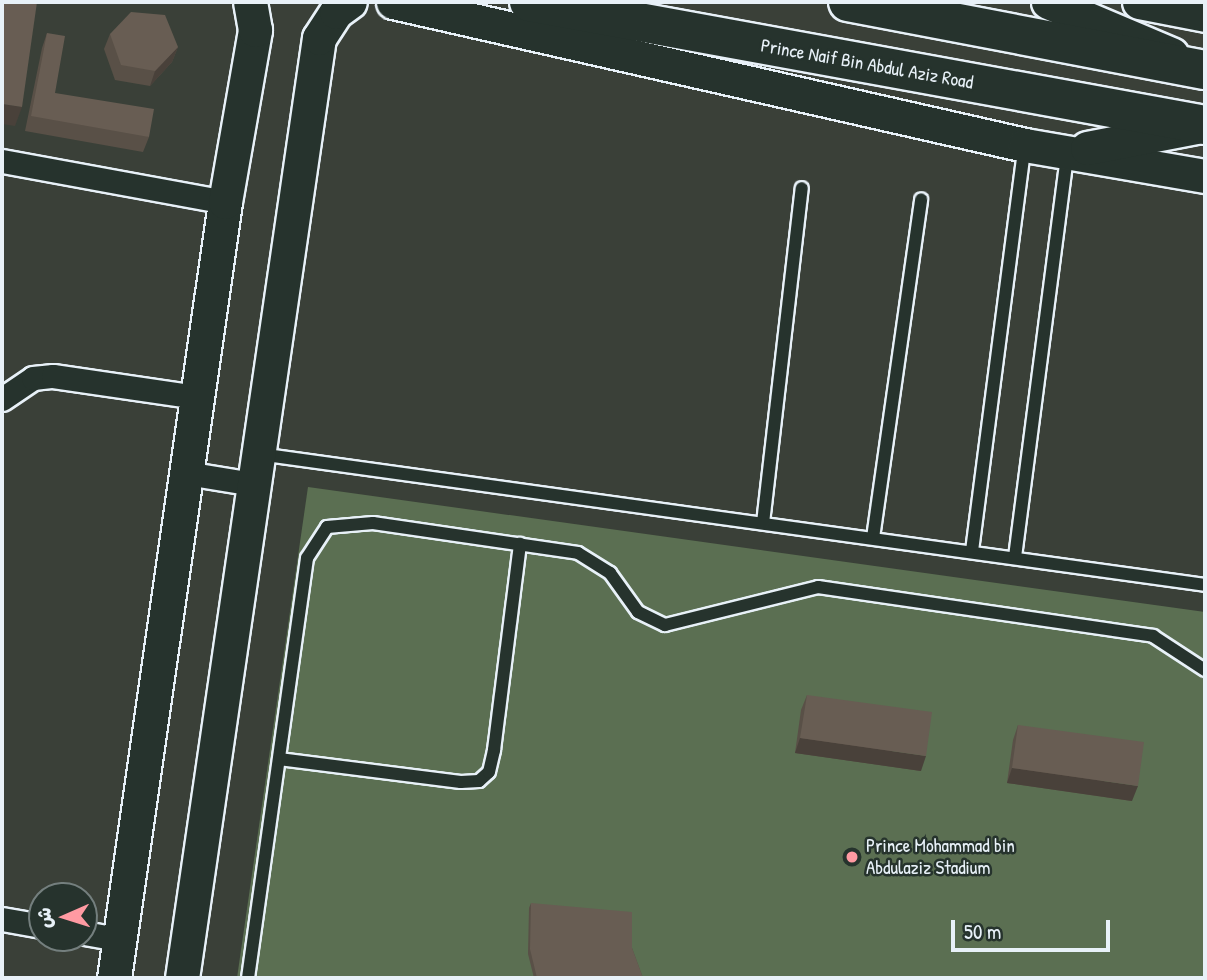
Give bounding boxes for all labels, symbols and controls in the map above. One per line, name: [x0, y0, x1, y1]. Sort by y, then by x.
street label: Prince Naif Bin Abdul Aziz Road: [759, 34, 975, 94]
place label: Prince Mohammad bin Abdulaziz Stadium: [866, 835, 1015, 879]
marker: Prince Mohammad bin Abdulaziz Stadium: [844, 849, 860, 865]
north arrow: [28, 882, 98, 952]
scale bar: [955, 906, 1114, 950]
text: ش: [30, 907, 58, 929]
text: 50 m: [964, 917, 1001, 946]

